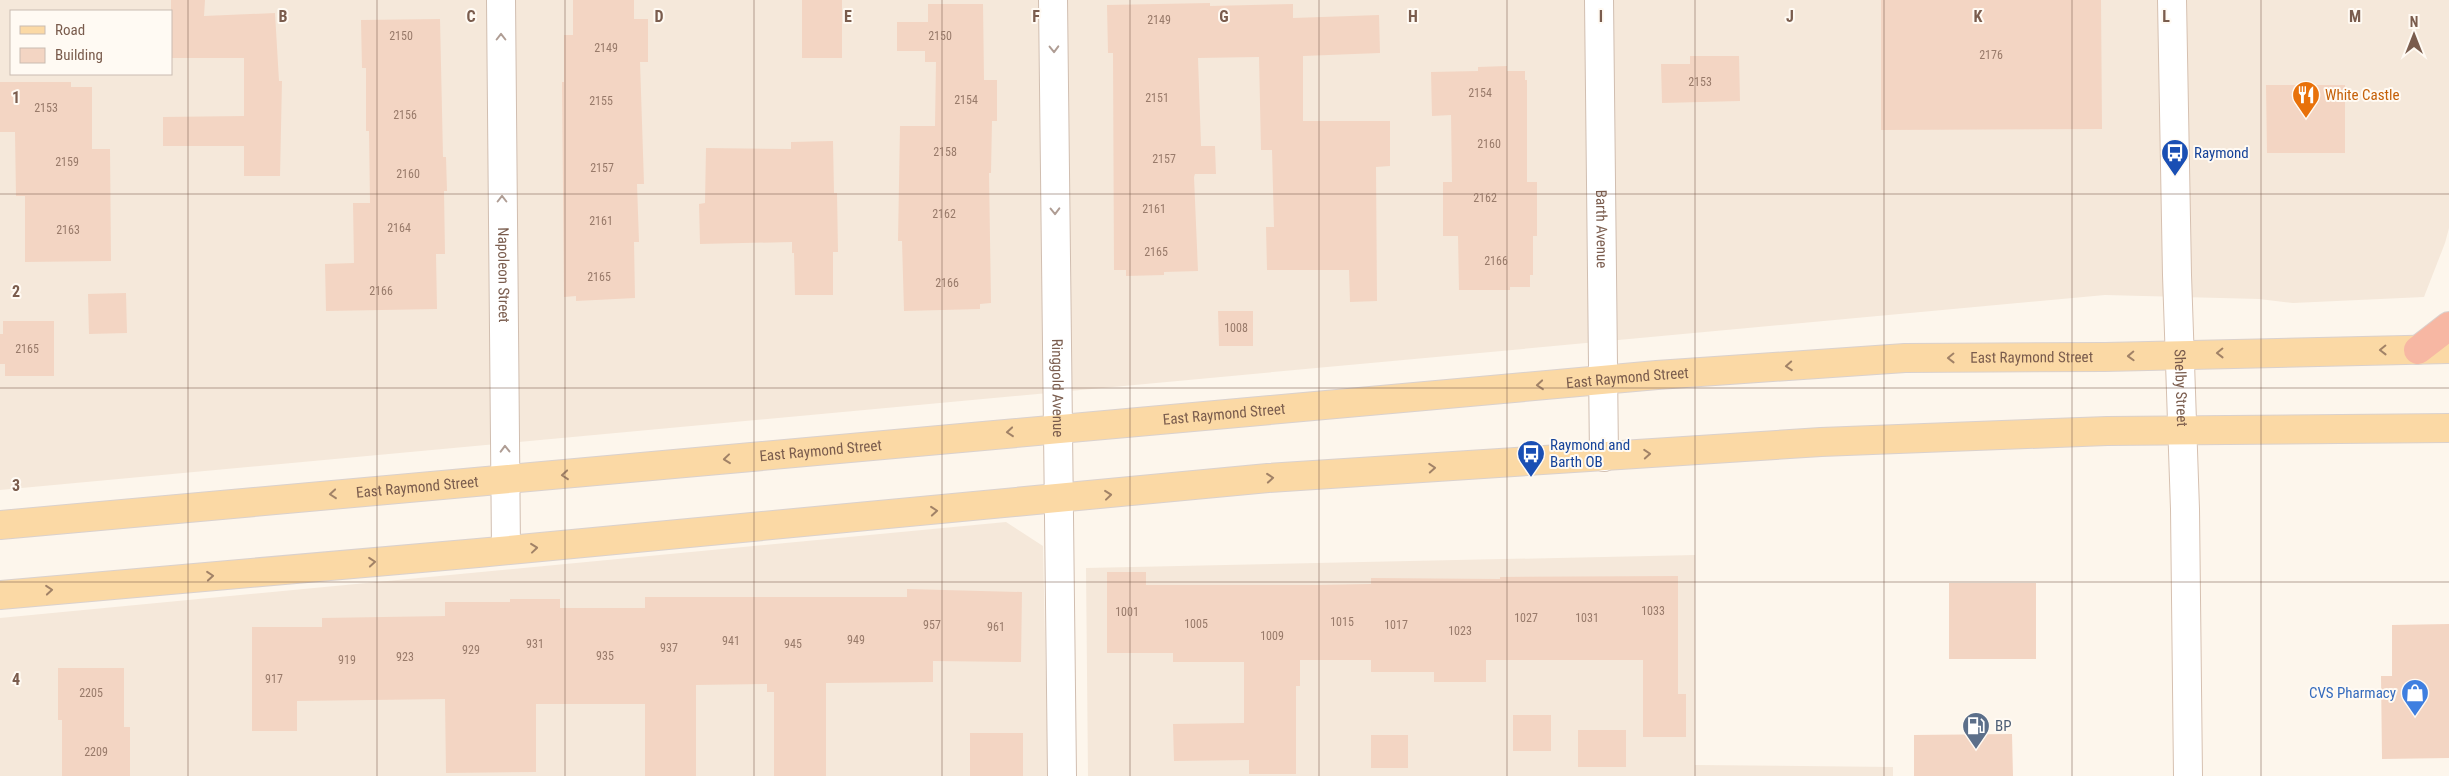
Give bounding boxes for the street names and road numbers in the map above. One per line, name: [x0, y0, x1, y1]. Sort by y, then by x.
street label: Barth Avenue: [1592, 190, 1611, 268]
street label: Napoleon Street: [494, 227, 513, 323]
street label: Ringgold Avenue: [1048, 339, 1067, 437]
street label: East Raymond Street: [1970, 348, 2093, 367]
street label: Shelby Street: [2171, 349, 2191, 427]
street label: East Raymond Street: [1565, 364, 1689, 392]
street label: East Raymond Street: [1162, 400, 1286, 429]
street label: East Raymond Street: [759, 436, 883, 465]
street label: East Raymond Street: [355, 473, 479, 502]

